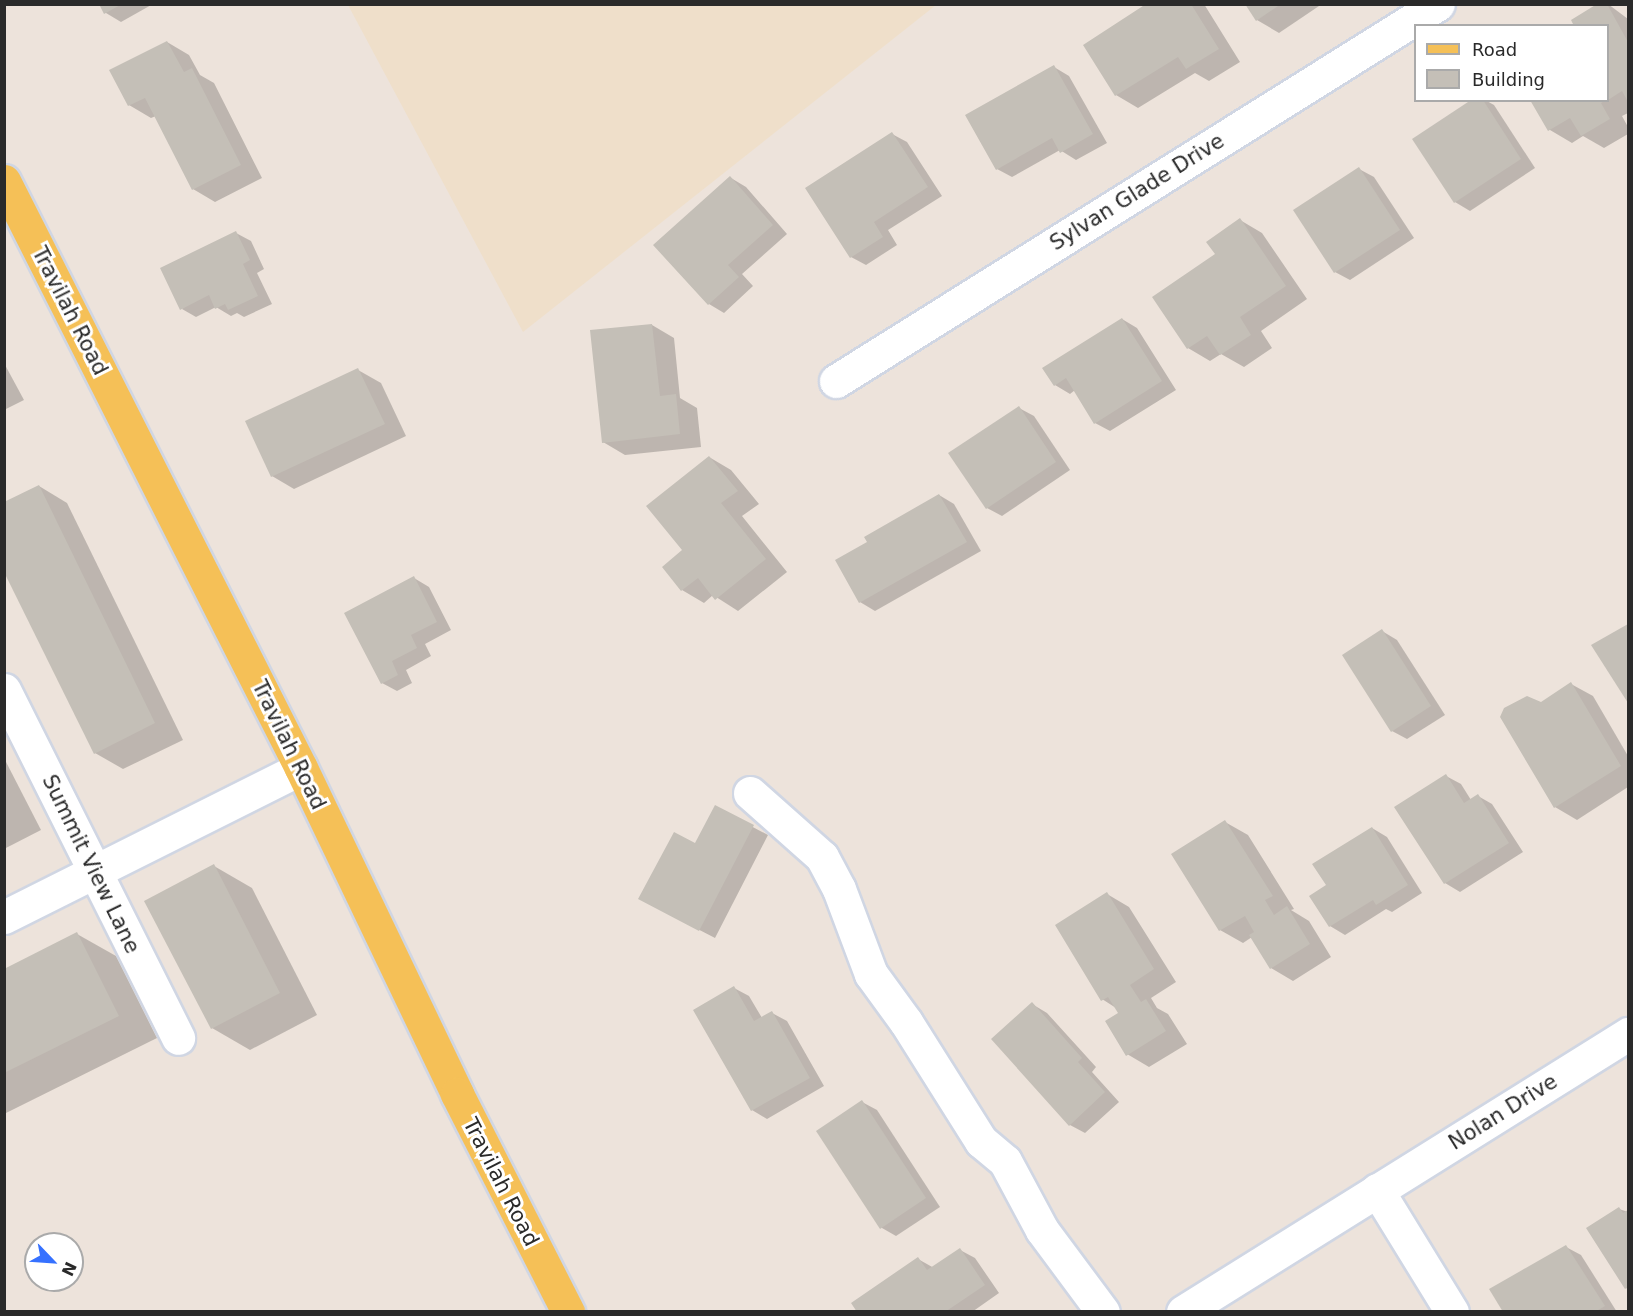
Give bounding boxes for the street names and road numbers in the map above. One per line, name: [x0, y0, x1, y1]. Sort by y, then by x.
street label: Sylvan Glade Drive: [1045, 128, 1229, 256]
street label: Travilah Road: [27, 243, 113, 379]
street label: Travilah Road: [247, 676, 331, 814]
street label: Summit View Lane: [37, 771, 145, 957]
street label: Nolan Drive: [1444, 1069, 1562, 1155]
street label: Travilah Road: [458, 1114, 544, 1250]

